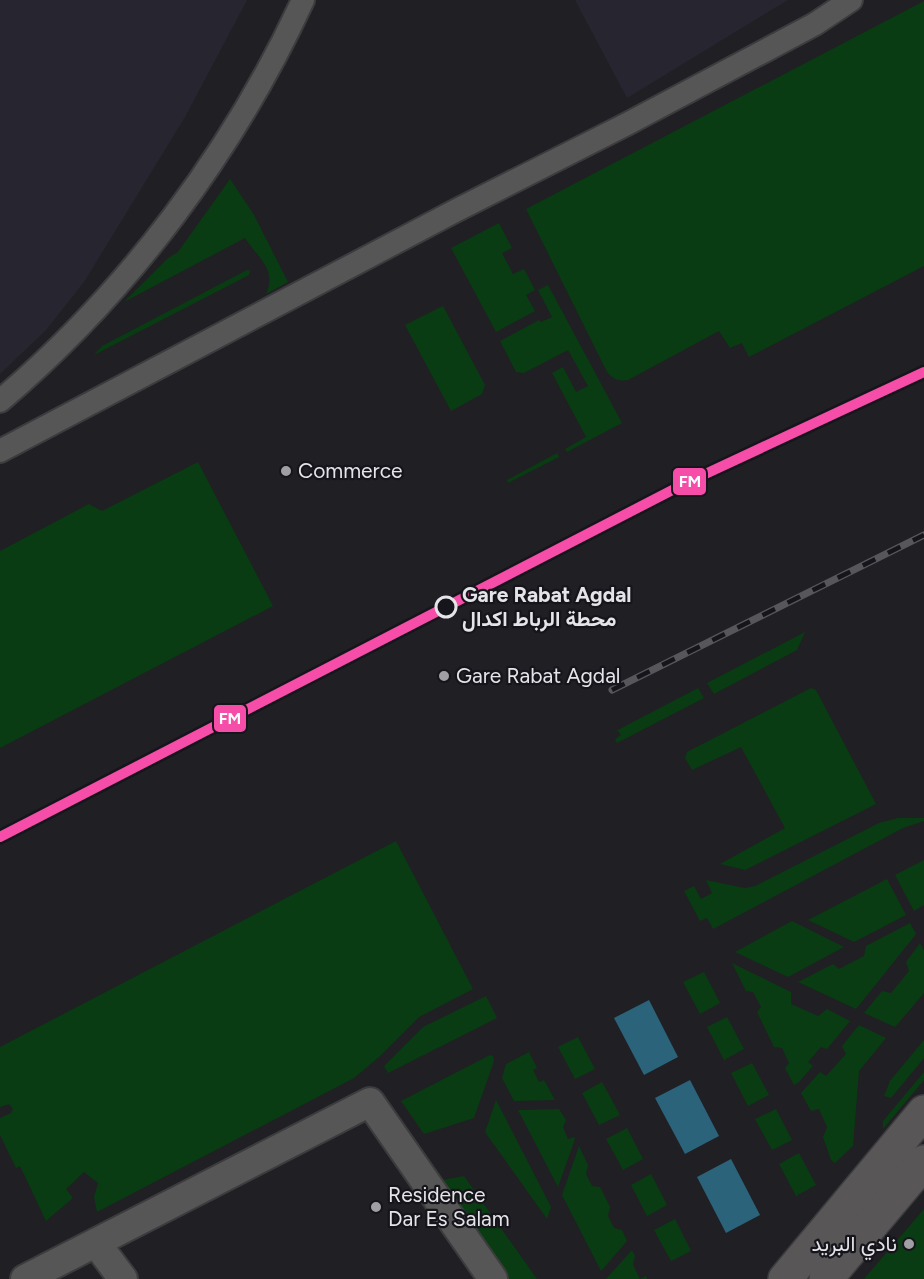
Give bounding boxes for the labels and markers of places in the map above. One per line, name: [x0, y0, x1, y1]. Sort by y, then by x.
place label: Commerce: [298, 458, 402, 483]
marker: Commerce: [279, 464, 293, 478]
place label: Gare Rabat Agdal محطة الرباط اكدال: [462, 582, 632, 632]
marker: Gare Rabat Agdal محطة الرباط اكدال: [435, 596, 457, 618]
place label: Gare Rabat Agdal: [456, 663, 620, 688]
marker: Gare Rabat Agdal: [437, 669, 451, 683]
place label: Residence Dar Es Salam: [388, 1182, 510, 1231]
marker: Residence Dar Es Salam: [369, 1200, 383, 1214]
place label: نادي البريد: [811, 1231, 897, 1261]
marker: نادي البريد: [902, 1237, 916, 1251]

